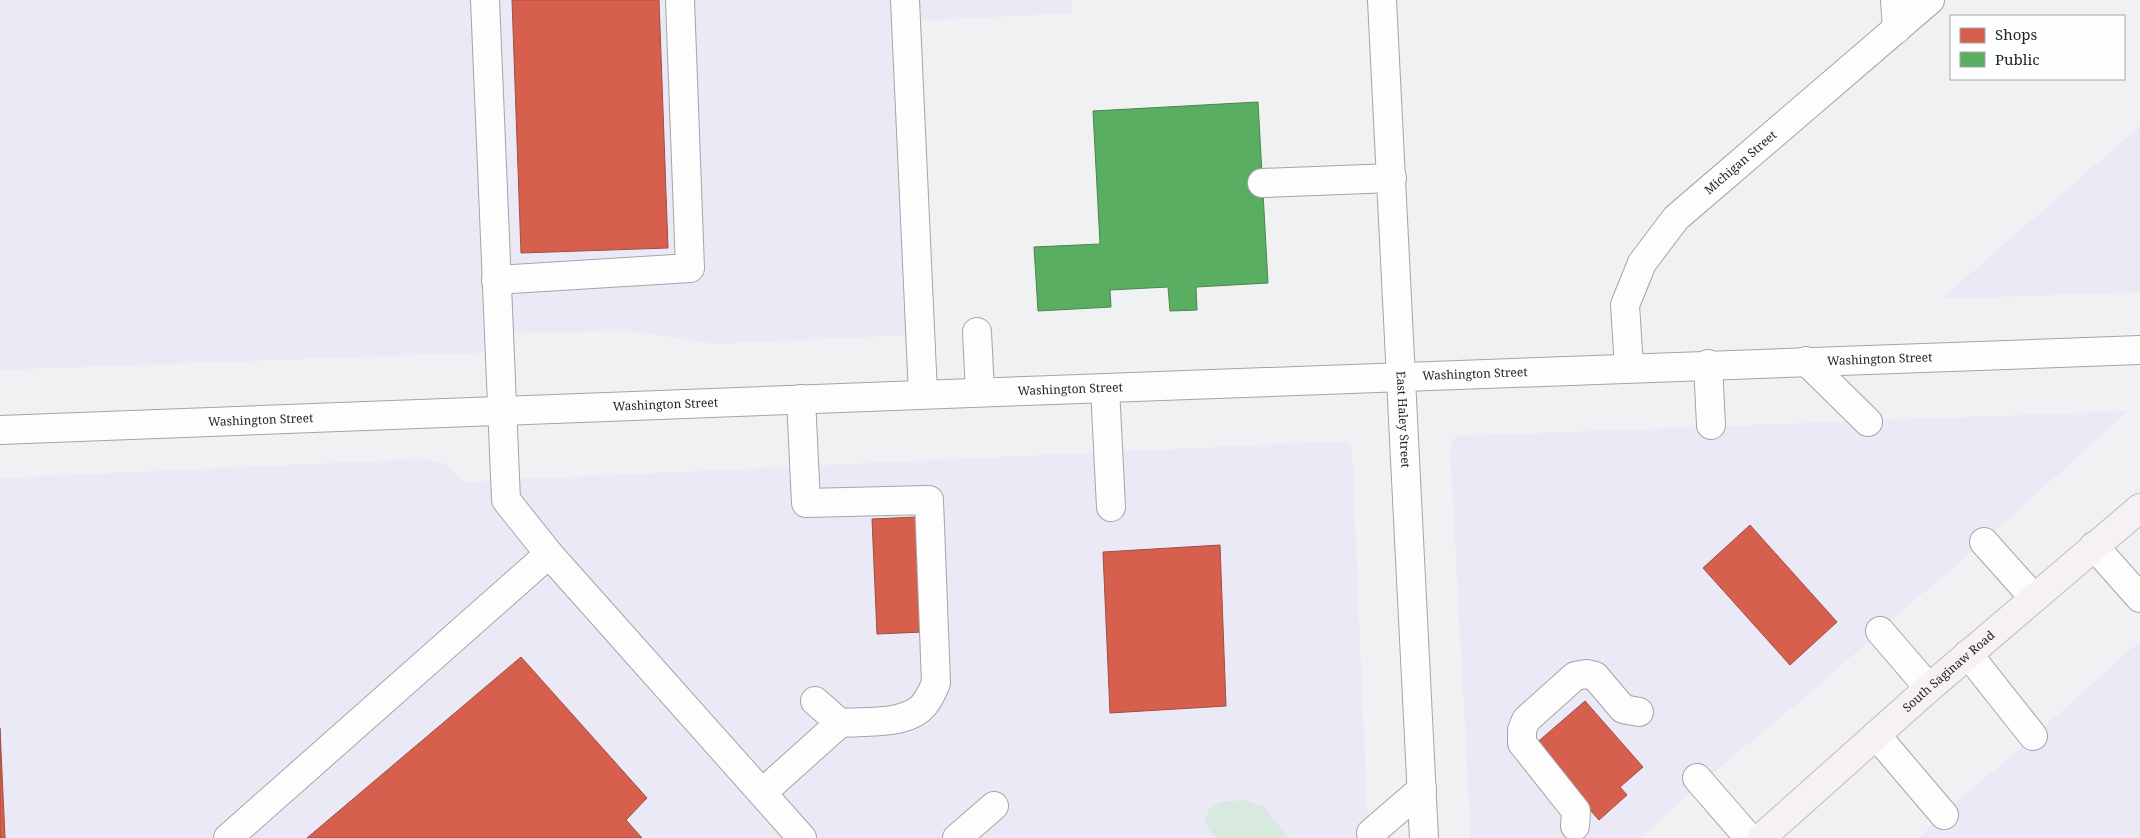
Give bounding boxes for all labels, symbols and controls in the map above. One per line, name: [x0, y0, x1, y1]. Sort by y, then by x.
legend: [1950, 15, 2125, 80]
text: Shops: [1995, 24, 2038, 44]
text: Public: [1995, 49, 2040, 69]
street label: Michigan Street: [1701, 126, 1780, 198]
street label: Washington Street: [1827, 348, 1933, 369]
street label: Washington Street: [1422, 363, 1528, 384]
street label: East Haley Street: [1393, 371, 1414, 468]
street label: Washington Street: [1017, 378, 1123, 399]
street label: Washington Street: [613, 394, 718, 415]
street label: Washington Street: [208, 409, 314, 430]
street label: South Saginaw Road: [1899, 626, 1999, 716]

